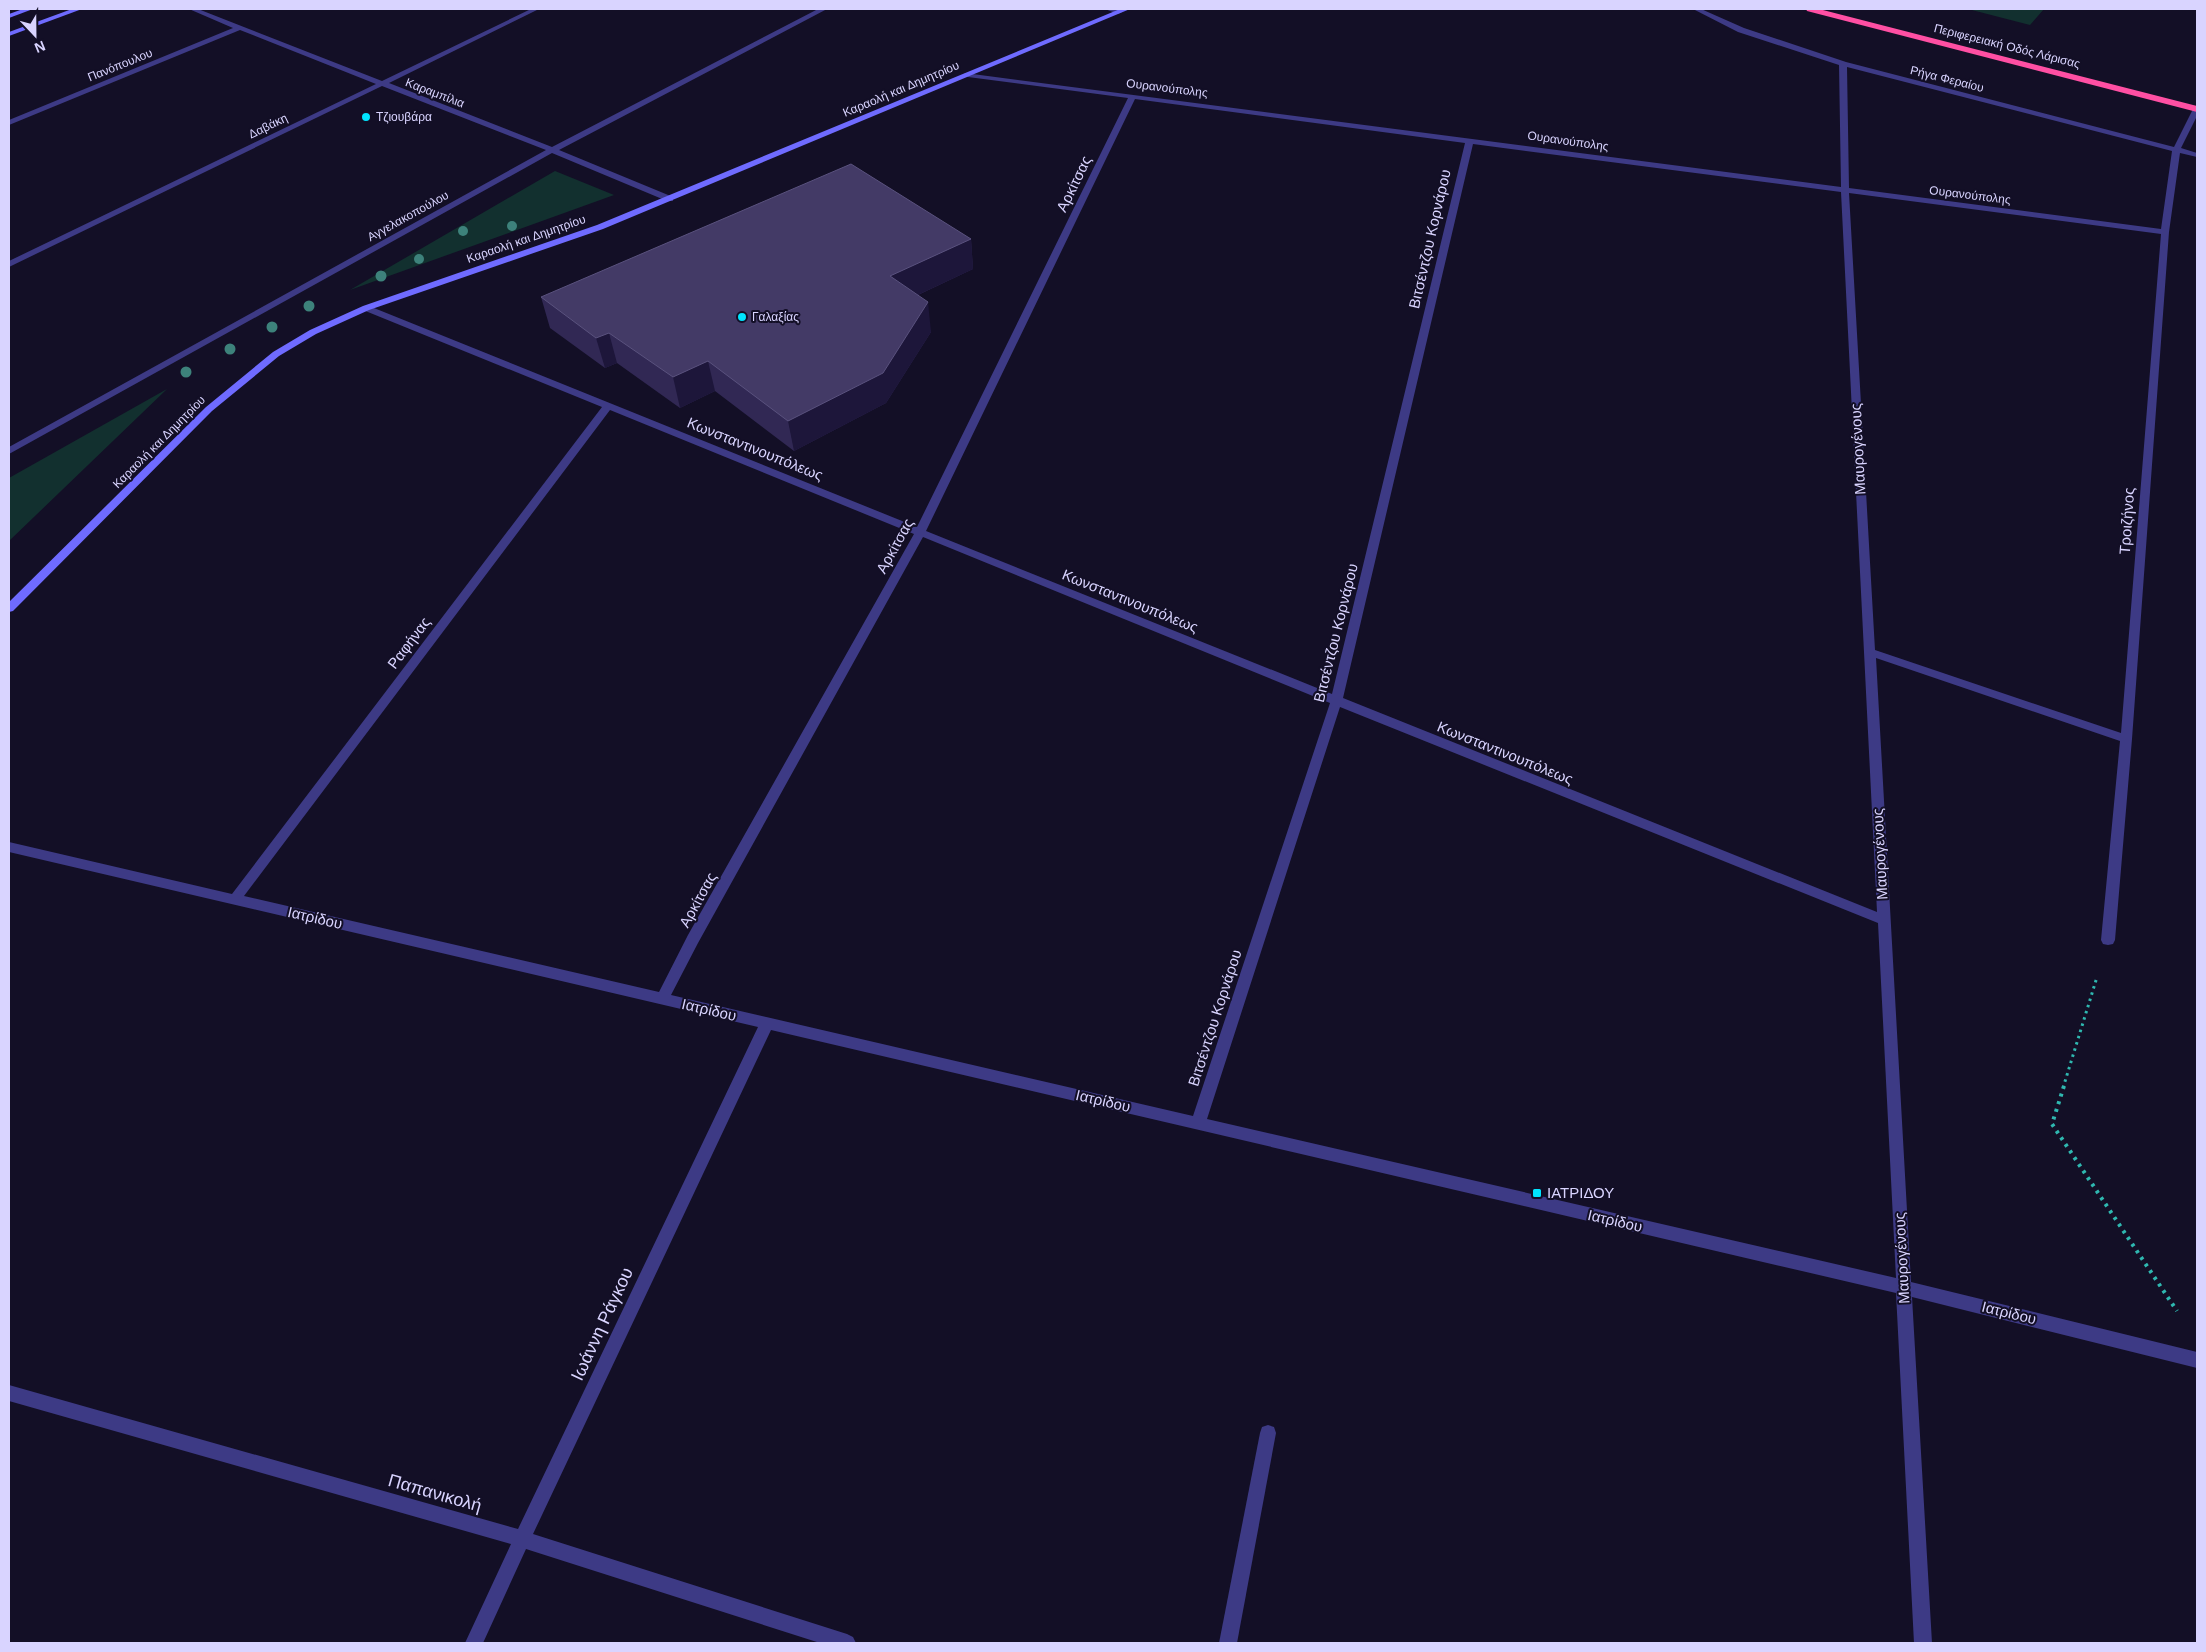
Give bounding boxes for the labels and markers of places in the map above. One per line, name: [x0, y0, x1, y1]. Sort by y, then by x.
place label: Τζιουβάρα: [376, 110, 432, 124]
marker: Τζιουβάρα: [360, 111, 372, 123]
place label: Γαλαξίας: [752, 310, 799, 324]
marker: Γαλαξίας: [736, 311, 748, 323]
place label: ΙΑΤΡΙΔΟΥ: [1547, 1184, 1614, 1201]
marker: ΙΑΤΡΙΔΟΥ: [1531, 1187, 1543, 1199]

